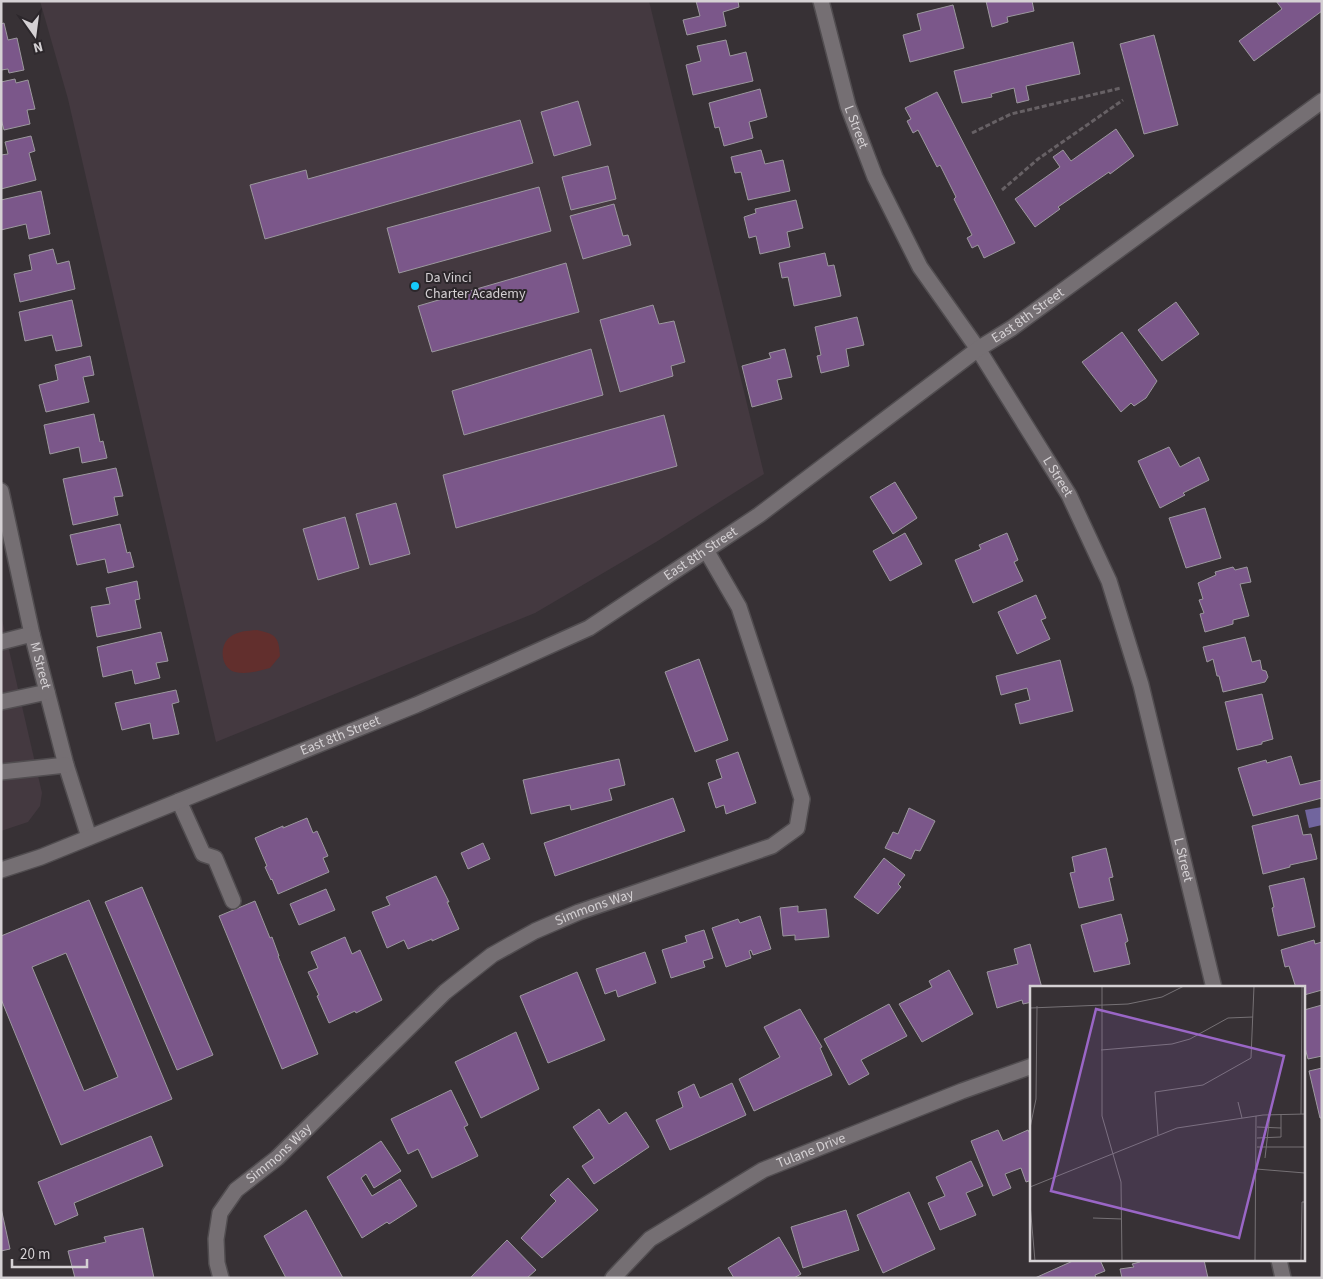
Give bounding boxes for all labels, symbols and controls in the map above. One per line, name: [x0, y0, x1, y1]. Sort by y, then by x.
north arrow: [10, 10, 60, 60]
text: N: [31, 36, 45, 57]
street label: L Street: [839, 103, 873, 152]
place label: Da Vinci Charter Academy: [425, 268, 526, 304]
marker: Da Vinci Charter Academy: [409, 280, 421, 292]
street label: East 8th Street: [988, 283, 1069, 348]
street label: L Street: [1037, 453, 1078, 501]
street label: East 8th Street: [660, 522, 742, 586]
street label: M Street: [24, 640, 56, 692]
street label: East 8th Street: [297, 710, 384, 761]
street label: L Street: [1168, 836, 1198, 884]
street label: Simmons Way: [552, 884, 637, 931]
inset map: [1030, 986, 1306, 1262]
street label: Simmons Way: [242, 1119, 317, 1189]
street label: Tulane Drive: [774, 1128, 849, 1174]
scale bar: [12, 1236, 88, 1268]
text: 20 m: [20, 1244, 50, 1265]

